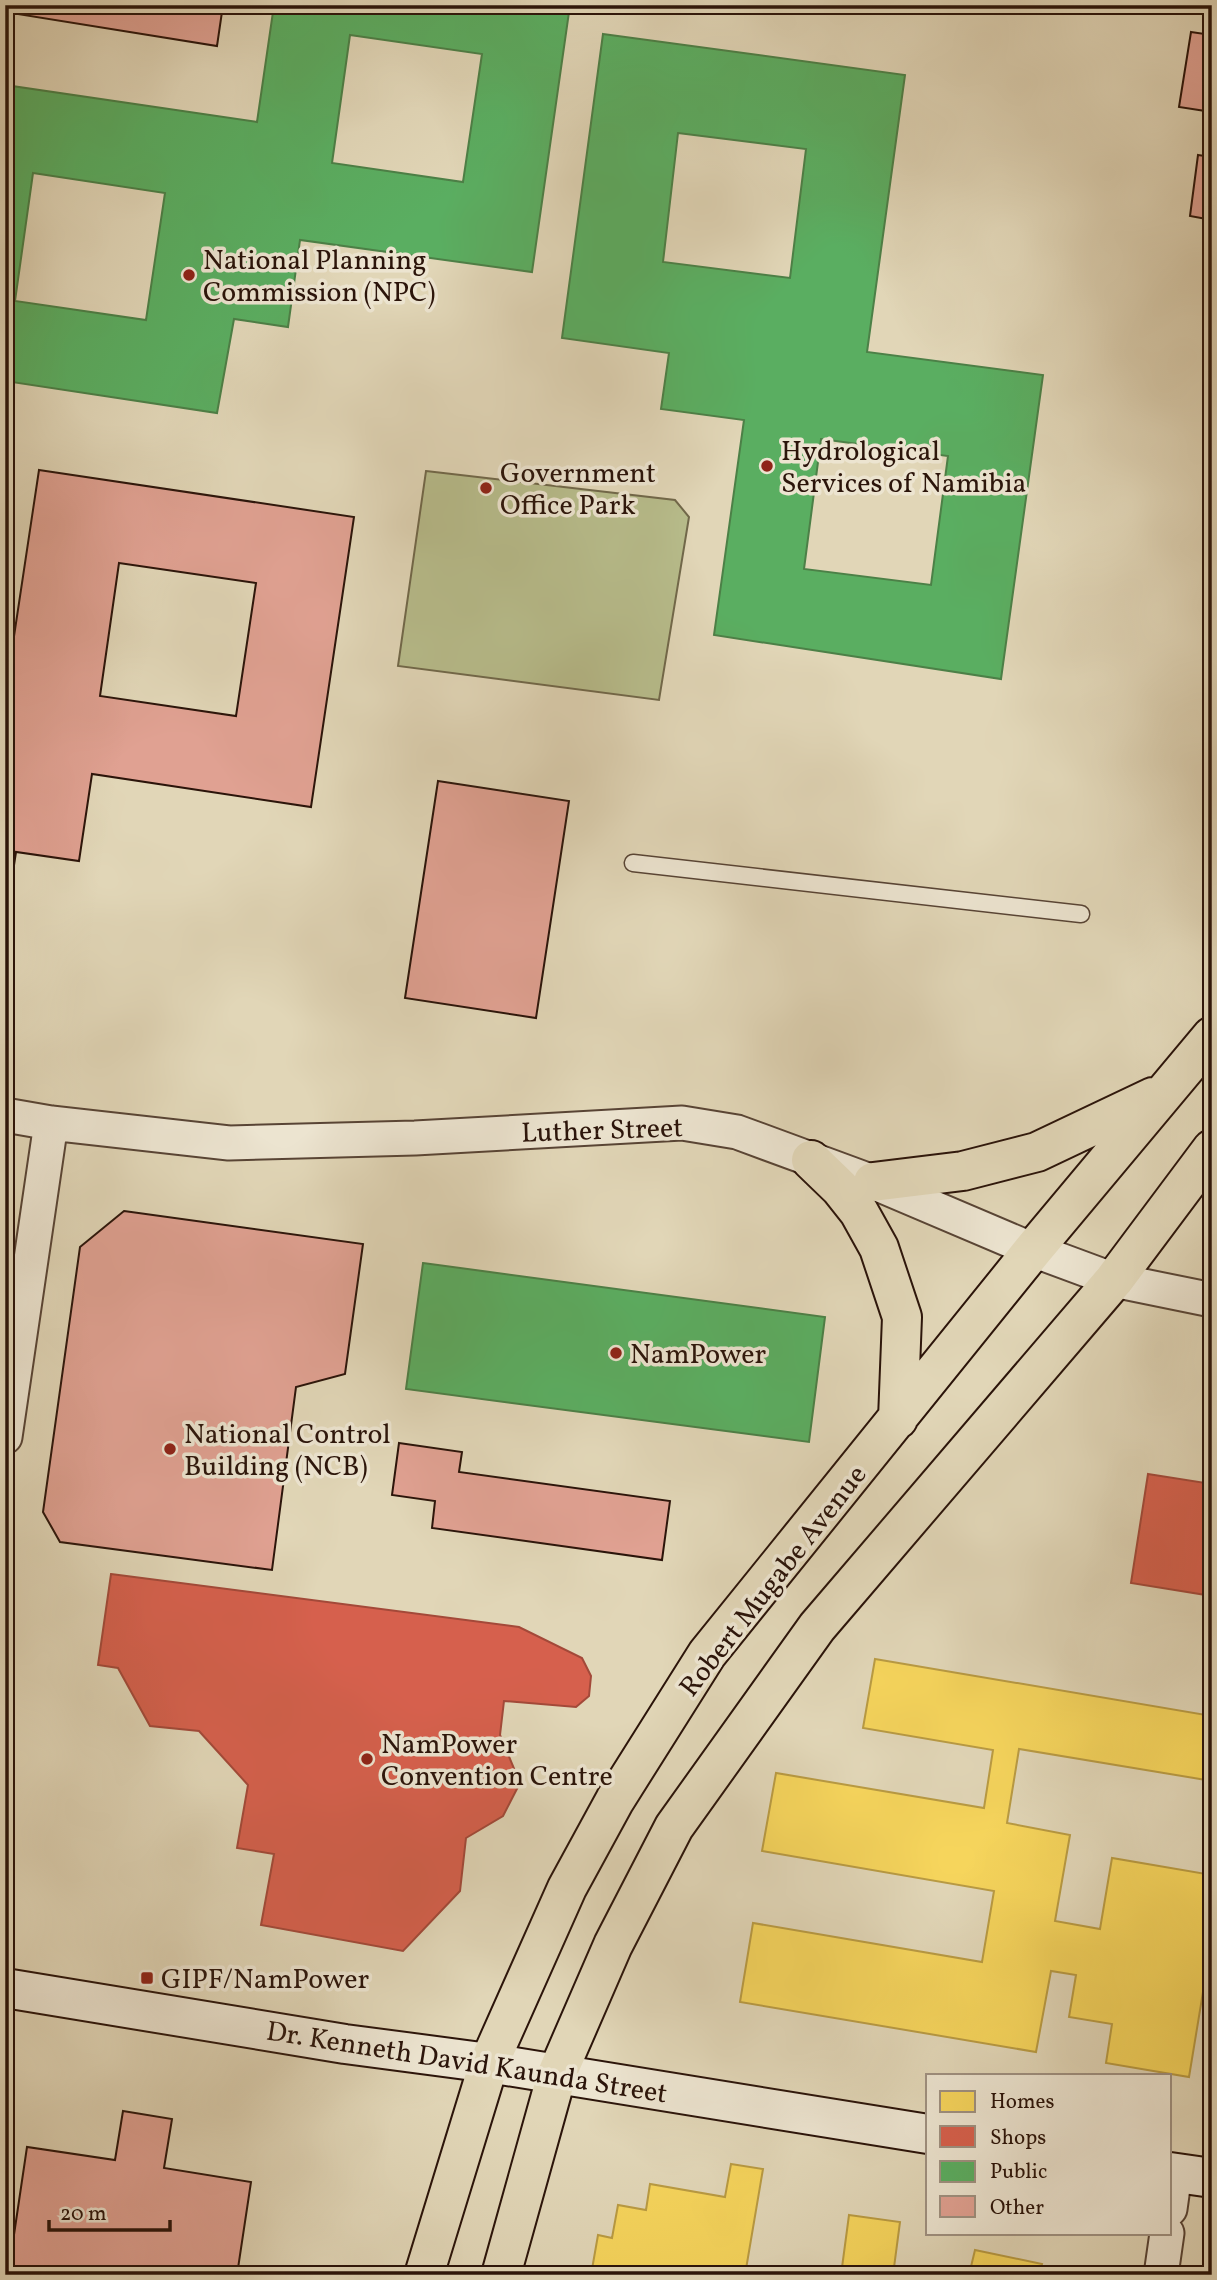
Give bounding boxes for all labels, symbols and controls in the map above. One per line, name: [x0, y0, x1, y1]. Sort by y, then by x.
place label: National Planning Commission (NPC): [203, 242, 435, 313]
marker: National Planning Commission (NPC): [181, 267, 197, 283]
place label: Hydrological Services of Namibia: [781, 433, 1027, 504]
place label: Government Office Park: [500, 455, 656, 526]
marker: Hydrological Services of Namibia: [759, 458, 775, 474]
marker: Government Office Park: [478, 480, 494, 496]
street label: Luther Street: [520, 1109, 684, 1154]
place label: NamPower: [630, 1336, 766, 1375]
marker: NamPower: [608, 1345, 624, 1361]
place label: National Control Building (NCB): [184, 1416, 391, 1487]
marker: National Control Building (NCB): [162, 1441, 178, 1457]
street label: Robert Mugabe Avenue: [671, 1458, 877, 1706]
place label: NamPower Convention Centre: [381, 1726, 613, 1797]
marker: NamPower Convention Centre: [359, 1751, 375, 1767]
place label: GIPF/NamPower: [161, 1961, 370, 2000]
marker: GIPF/NamPower: [139, 1970, 155, 1986]
street label: Dr. Kenneth David Kaunda Street: [263, 2012, 670, 2114]
legend: [926, 2074, 1172, 2234]
text: Homes: [990, 2088, 1055, 2117]
text: Shops: [990, 2124, 1046, 2153]
text: Public: [990, 2158, 1047, 2187]
scale bar: [49, 2189, 170, 2233]
text: Other: [990, 2194, 1044, 2223]
text: 20 m: [60, 2200, 106, 2229]

